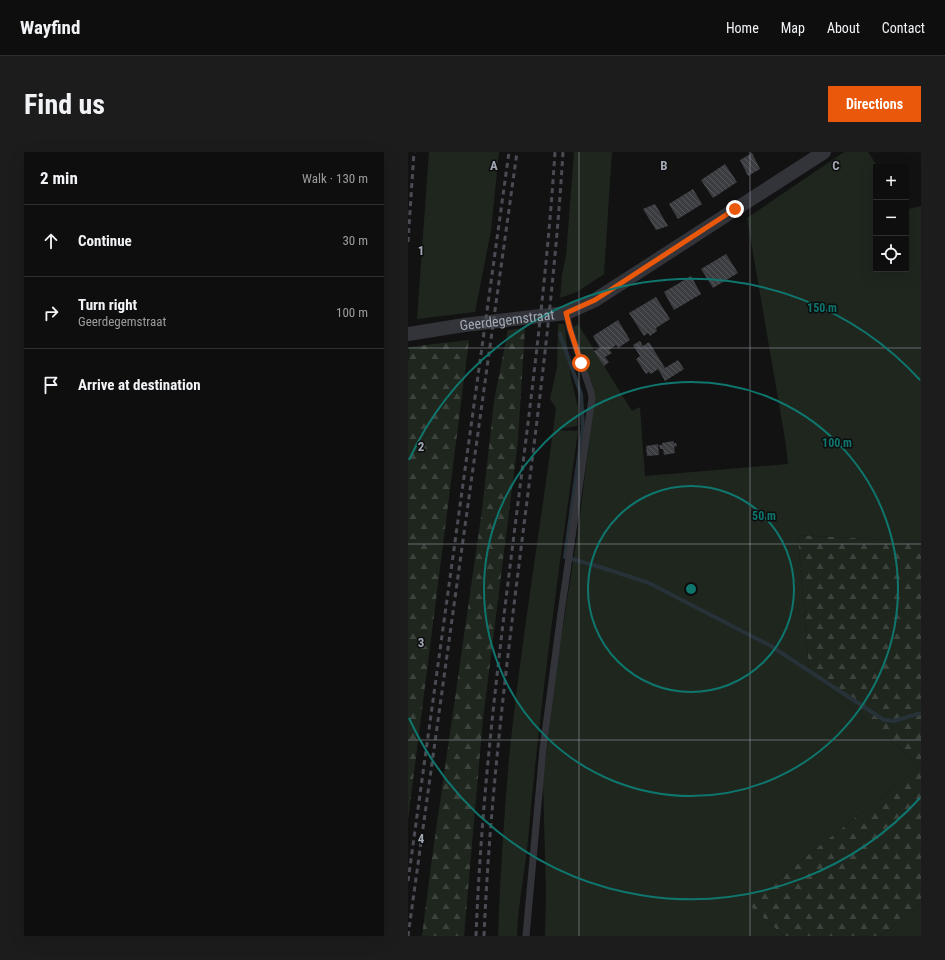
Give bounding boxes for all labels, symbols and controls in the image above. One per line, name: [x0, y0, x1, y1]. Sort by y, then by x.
text: Wayfind: [20, 16, 80, 39]
text: Home: [726, 20, 759, 36]
text: Map: [781, 20, 805, 36]
text: About: [827, 20, 860, 36]
text: Contact: [882, 20, 925, 36]
button: Directions: [828, 86, 921, 122]
text: Find us: [24, 88, 105, 121]
text: A: [490, 158, 498, 173]
text: B: [660, 158, 668, 173]
text: C: [832, 158, 840, 173]
map controls: [873, 164, 909, 272]
button: +: [873, 164, 909, 200]
text: 2 min: [40, 168, 78, 188]
text: Walk · 130 m: [302, 171, 368, 186]
route end: [726, 200, 744, 218]
button: −: [873, 200, 909, 236]
icon: ahead: [40, 230, 62, 252]
text: Continue: [78, 232, 132, 250]
text: 30 m: [342, 233, 368, 248]
button: locate: [873, 236, 909, 272]
text: 1: [418, 243, 424, 258]
text: Turn right: [78, 296, 137, 314]
text: 150 m: [807, 301, 837, 315]
icon: right: [40, 302, 62, 324]
text: 100 m: [336, 305, 368, 320]
street label: Geerdegemstraat: [458, 306, 555, 334]
text: Geerdegemstraat: [78, 314, 166, 329]
route start: [572, 354, 590, 372]
icon: arrive: [40, 374, 62, 396]
text: Arrive at destination: [78, 376, 201, 394]
text: 100 m: [822, 436, 852, 450]
text: 2: [418, 439, 425, 454]
text: 50 m: [752, 509, 776, 523]
centre of rings: [684, 582, 698, 596]
text: 3: [418, 635, 424, 650]
text: 4: [418, 831, 425, 846]

